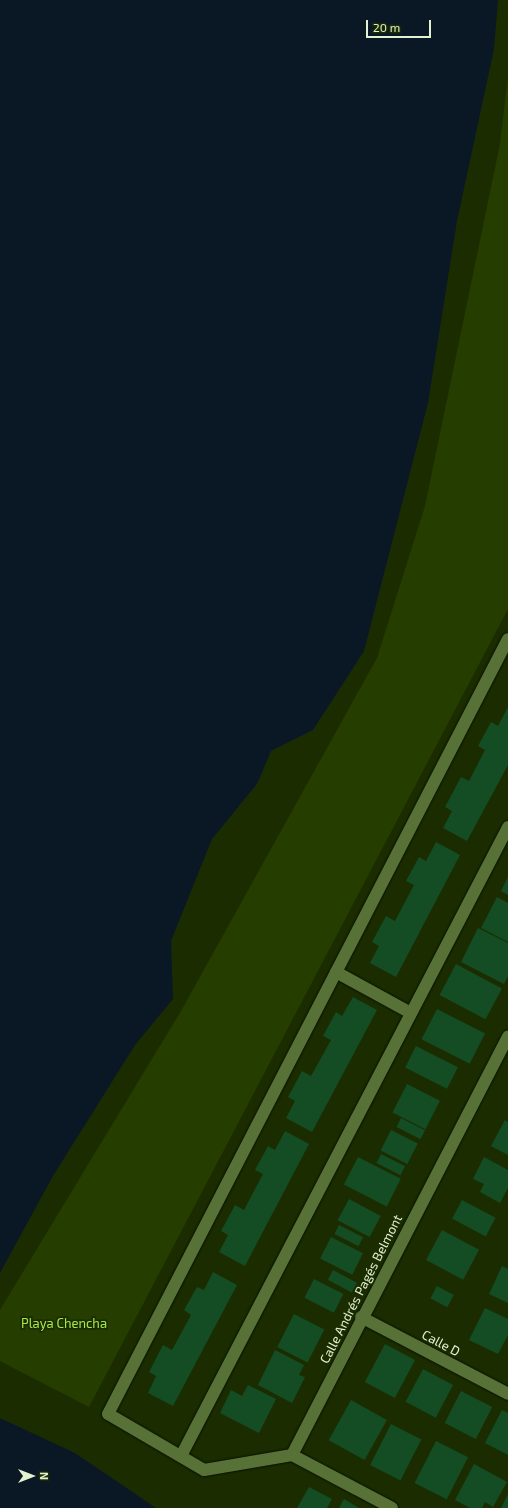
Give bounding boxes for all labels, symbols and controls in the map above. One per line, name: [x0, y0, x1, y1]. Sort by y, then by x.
scale bar: [368, 12, 433, 38]
text: 20 m: [373, 20, 400, 34]
street label: Calle Andrés Pagés Belmont: [317, 1212, 405, 1366]
park label: Playa Chencha: [21, 1315, 107, 1331]
street label: Calle D: [419, 1327, 463, 1359]
north arrow: [12, 1456, 52, 1496]
text: N: [38, 1472, 51, 1480]

